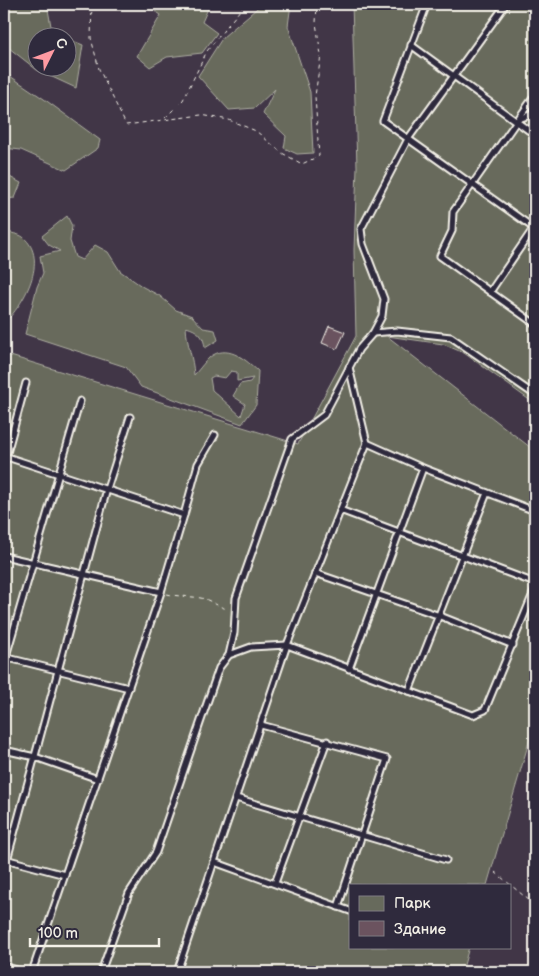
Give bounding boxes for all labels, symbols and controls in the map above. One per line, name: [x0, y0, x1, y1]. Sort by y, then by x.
north arrow: [28, 28, 78, 78]
text: С: [52, 34, 71, 53]
legend: [349, 884, 512, 948]
text: Парк: [394, 894, 431, 913]
scale bar: [30, 916, 159, 948]
text: Здание: [394, 920, 446, 939]
text: 100 m: [38, 924, 78, 943]

